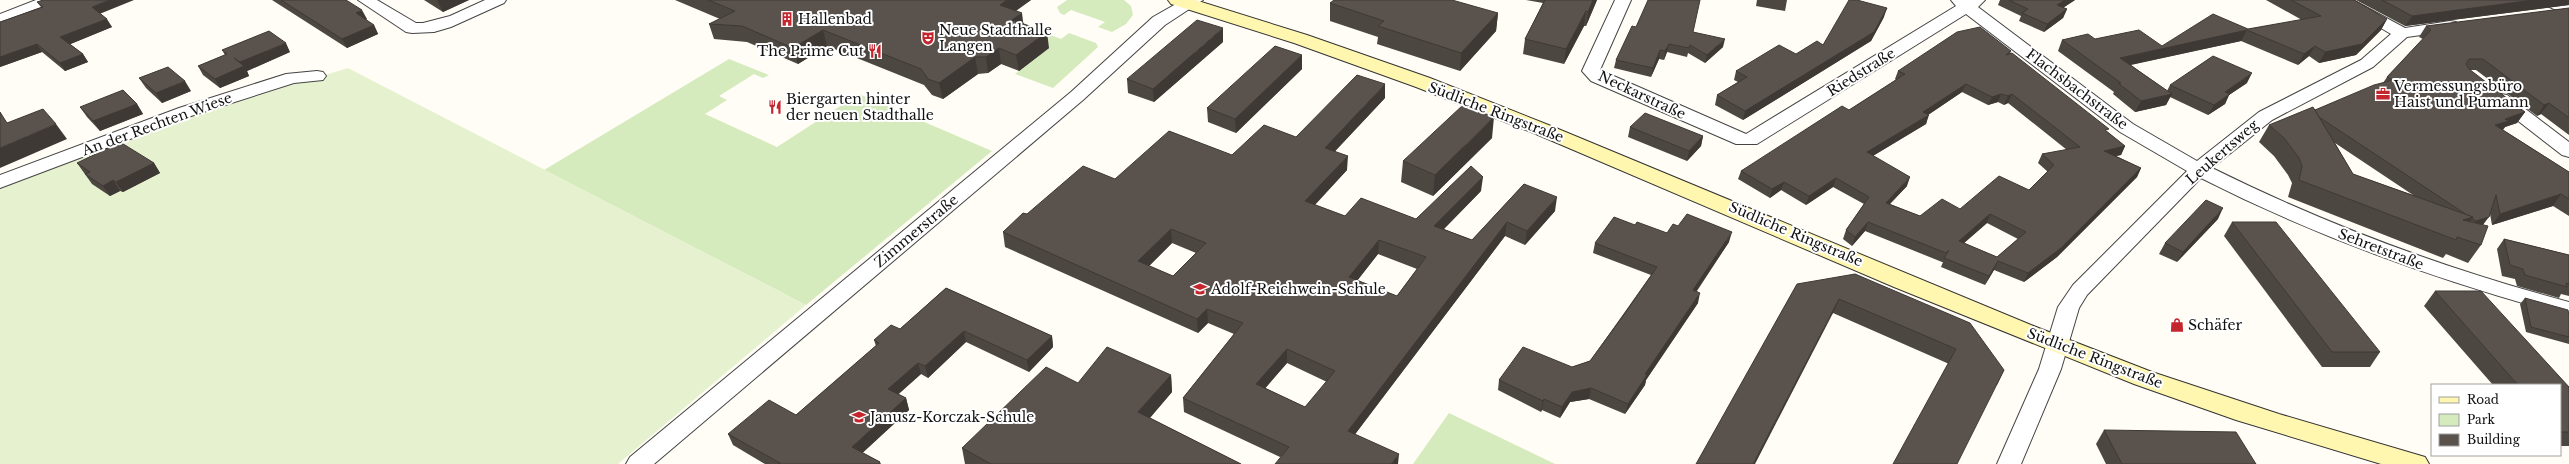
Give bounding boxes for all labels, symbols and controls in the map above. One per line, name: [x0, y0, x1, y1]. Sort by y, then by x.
place label: Hallenbad: [798, 10, 872, 28]
building icon: Hallenbad: [779, 11, 795, 27]
place label: Neue Stadthalle Langen: [939, 21, 1052, 55]
theatre icon: Neue Stadthalle Langen: [920, 30, 936, 46]
place label: The Prime Cut: [757, 42, 865, 60]
restaurant icon: The Prime Cut: [867, 43, 883, 59]
street label: Riedstraße: [1824, 44, 1898, 100]
street label: Flachsbachstraße: [2023, 45, 2131, 133]
street label: Neckarstraße: [1595, 67, 1689, 123]
place label: Vermessungsbüro Haist und Pumann: [2393, 77, 2529, 111]
street label: Südliche Ringstraße: [1426, 78, 1566, 146]
office icon: Vermessungsbüro Haist und Pumann: [2375, 86, 2391, 102]
street label: An der Rechten Wiese: [79, 88, 234, 160]
place label: Biergarten hinter der neuen Stadthalle: [786, 90, 934, 124]
restaurant icon: Biergarten hinter der neuen Stadthalle: [767, 99, 783, 115]
street label: Leukertsweg: [2182, 115, 2262, 188]
street label: Zimmerstraße: [870, 191, 962, 271]
street label: Südliche Ringstraße: [1726, 198, 1866, 270]
street label: Sehretstraße: [2336, 224, 2426, 274]
place label: Adolf-Reichwein-Schule: [1210, 280, 1386, 298]
school or university icon: Adolf-Reichwein-Schule: [1192, 281, 1208, 297]
place label: Schäfer: [2188, 316, 2243, 334]
shop icon: Schäfer: [2169, 317, 2185, 333]
street label: Südliche Ringstraße: [2025, 324, 2165, 392]
legend: [2431, 384, 2561, 456]
text: Road: [2467, 392, 2499, 407]
place label: Janusz-Korczak-Schule: [868, 408, 1034, 426]
school or university icon: Janusz-Korczak-Schule: [851, 409, 867, 425]
text: Park: [2467, 412, 2495, 427]
text: Building: [2467, 432, 2521, 447]

